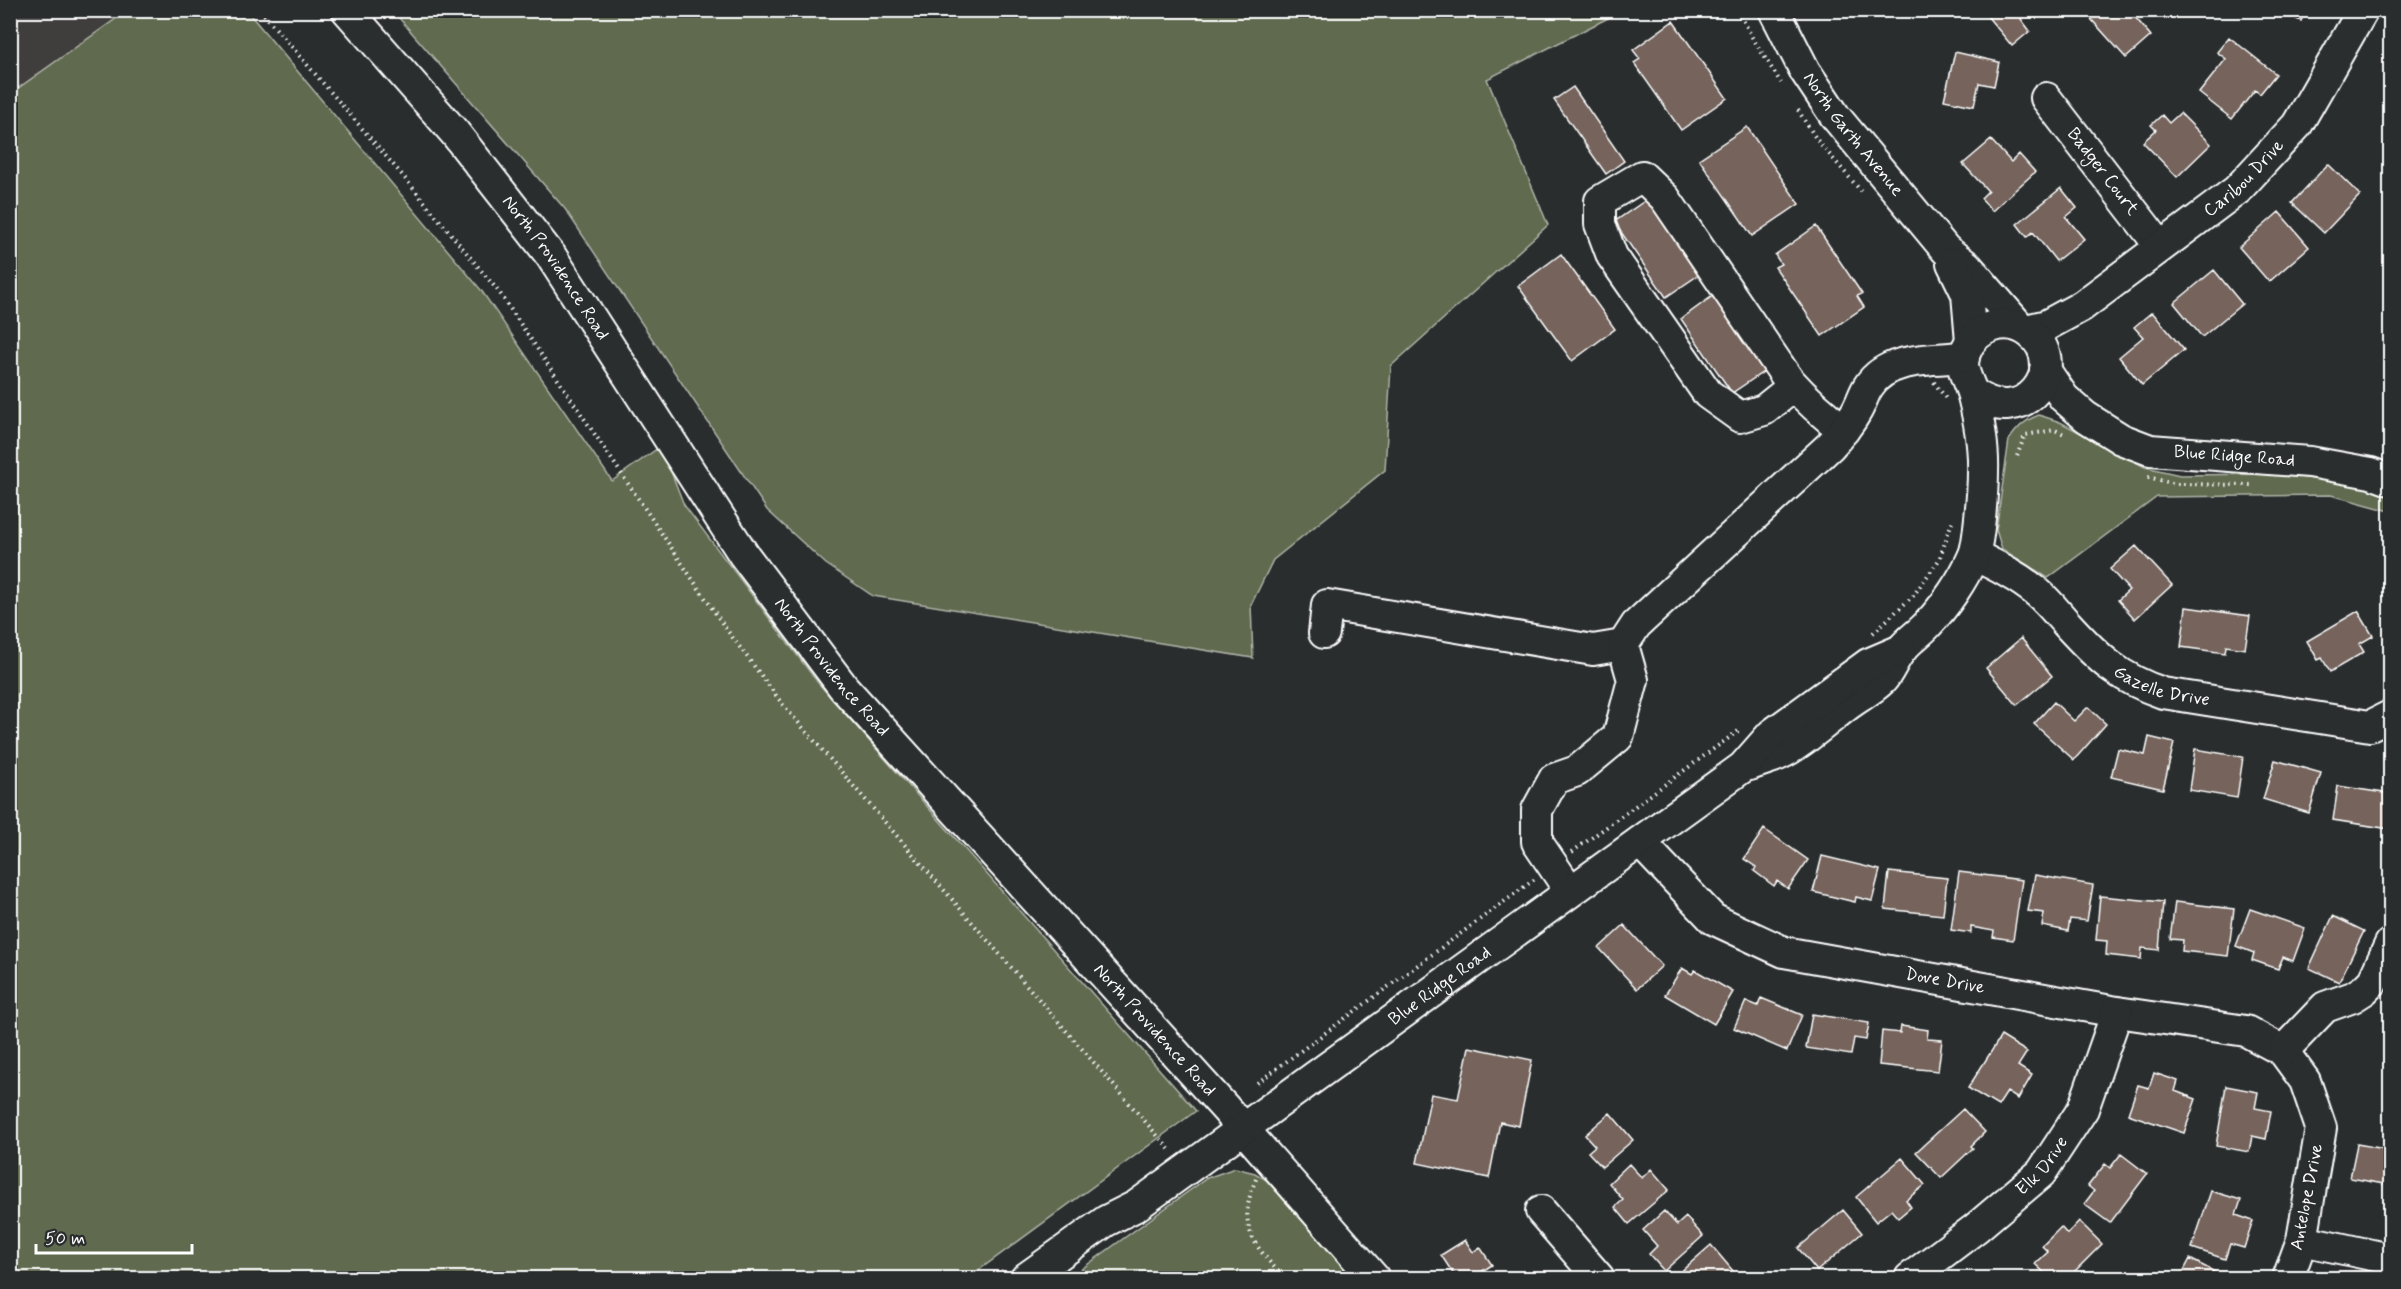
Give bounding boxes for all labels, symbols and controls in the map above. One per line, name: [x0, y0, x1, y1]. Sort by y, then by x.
street label: North Garth Avenue: [1797, 68, 1909, 202]
street label: Badger Court: [2061, 123, 2144, 221]
street label: Caribou Drive: [2199, 134, 2290, 223]
street label: North Providence Road: [496, 191, 614, 345]
street label: Blue Ridge Road: [2173, 440, 2296, 473]
street label: North Providence Road: [768, 593, 894, 742]
street label: Gazelle Drive: [2109, 660, 2211, 712]
street label: Blue Ridge Road: [1384, 941, 1496, 1031]
street label: North Providence Road: [1088, 959, 1221, 1102]
street label: Dove Drive: [1903, 962, 1987, 1000]
street label: Elk Drive: [2011, 1132, 2074, 1201]
street label: Antelope Drive: [2285, 1142, 2329, 1252]
scale bar: [36, 1217, 192, 1255]
text: 50 m: [45, 1227, 85, 1251]

